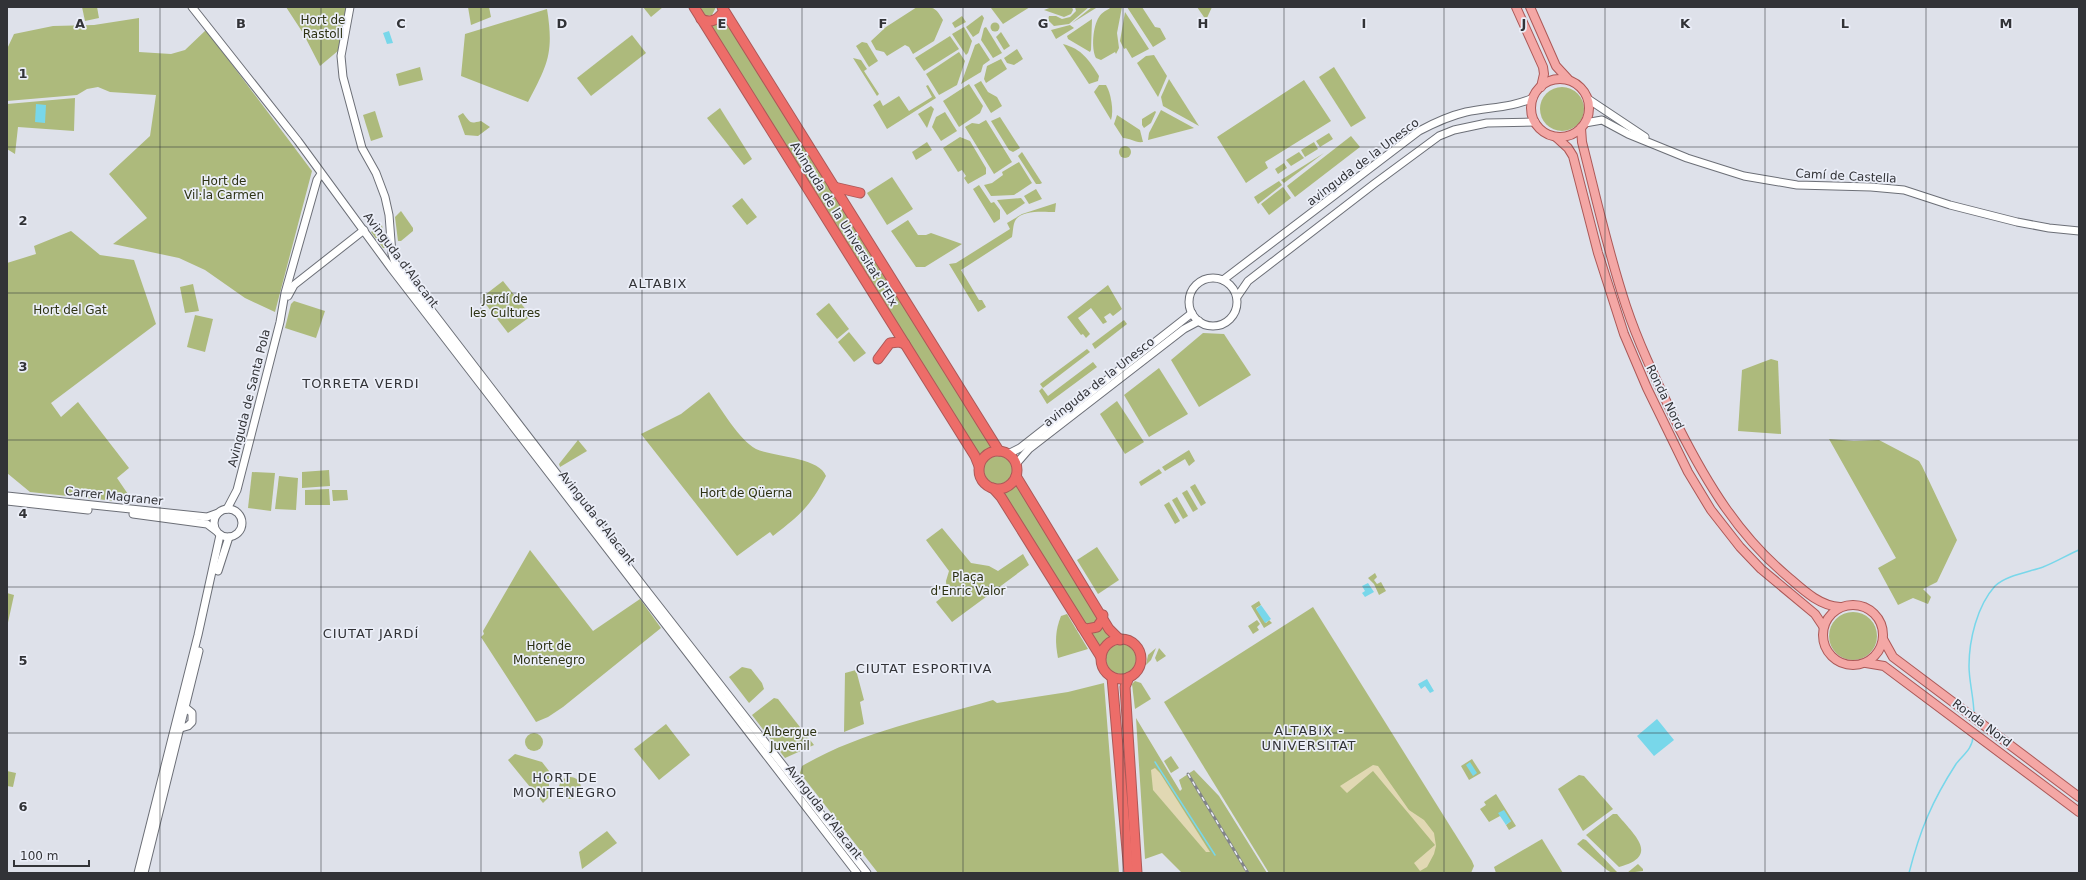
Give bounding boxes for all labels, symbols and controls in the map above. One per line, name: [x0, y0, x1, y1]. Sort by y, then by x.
park label: Hort de Rastoll: [301, 13, 345, 41]
text: A: [75, 16, 85, 31]
text: B: [236, 16, 246, 31]
text: C: [396, 16, 406, 31]
text: D: [557, 16, 568, 31]
text: E: [718, 16, 726, 31]
text: F: [879, 16, 887, 31]
text: G: [1038, 16, 1048, 31]
text: H: [1198, 16, 1208, 31]
text: I: [1362, 16, 1366, 31]
text: J: [1521, 16, 1526, 31]
text: K: [1680, 16, 1691, 31]
text: L: [1841, 16, 1849, 31]
text: M: [2000, 16, 2012, 31]
text: 1: [18, 66, 28, 81]
street label: avinguda de la Unesco: [1304, 115, 1422, 209]
street label: Avinguda de la Universitat d'Elx: [787, 139, 901, 309]
street label: Camí de Castella: [1795, 166, 1897, 186]
park label: Hort de Vil·la Carmen: [184, 174, 264, 202]
street label: Avinguda d'Alacant: [361, 210, 442, 311]
text: 2: [18, 213, 28, 228]
district label: ALTABIX: [629, 276, 687, 291]
park label: Jardí de les Cultures: [470, 292, 540, 320]
park label: Hort del Gat: [33, 303, 107, 317]
street label: Avinguda de Santa Pola: [225, 328, 273, 468]
street label: avinguda de la Unesco: [1041, 334, 1157, 430]
text: 3: [18, 359, 28, 374]
street label: Ronda Nord: [1643, 362, 1687, 432]
district label: TORRETA VERDI: [301, 376, 420, 391]
street label: Avinguda d'Alacant: [556, 468, 638, 568]
street label: Carrer Magraner: [64, 484, 164, 508]
park label: Hort de Qüerna: [700, 486, 792, 500]
text: 4: [18, 506, 28, 521]
park label: Plaça d'Enric Valor: [930, 570, 1006, 598]
district label: CIUTAT JARDÍ: [323, 626, 419, 641]
park label: Hort de Montenegro: [513, 639, 585, 667]
text: 5: [18, 653, 28, 668]
district label: CIUTAT ESPORTIVA: [856, 661, 992, 676]
street label: Ronda Nord: [1950, 696, 2014, 750]
district label: ALTABIX - UNIVERSITAT: [1261, 723, 1357, 753]
park label: Albergue Juvenil: [763, 725, 817, 753]
street label: Avinguda d'Alacant: [783, 762, 865, 862]
district label: HORT DE MONTENEGRO: [513, 770, 617, 800]
text: 6: [18, 799, 28, 814]
scale bar: [14, 842, 89, 868]
text: 100 m: [20, 849, 58, 863]

